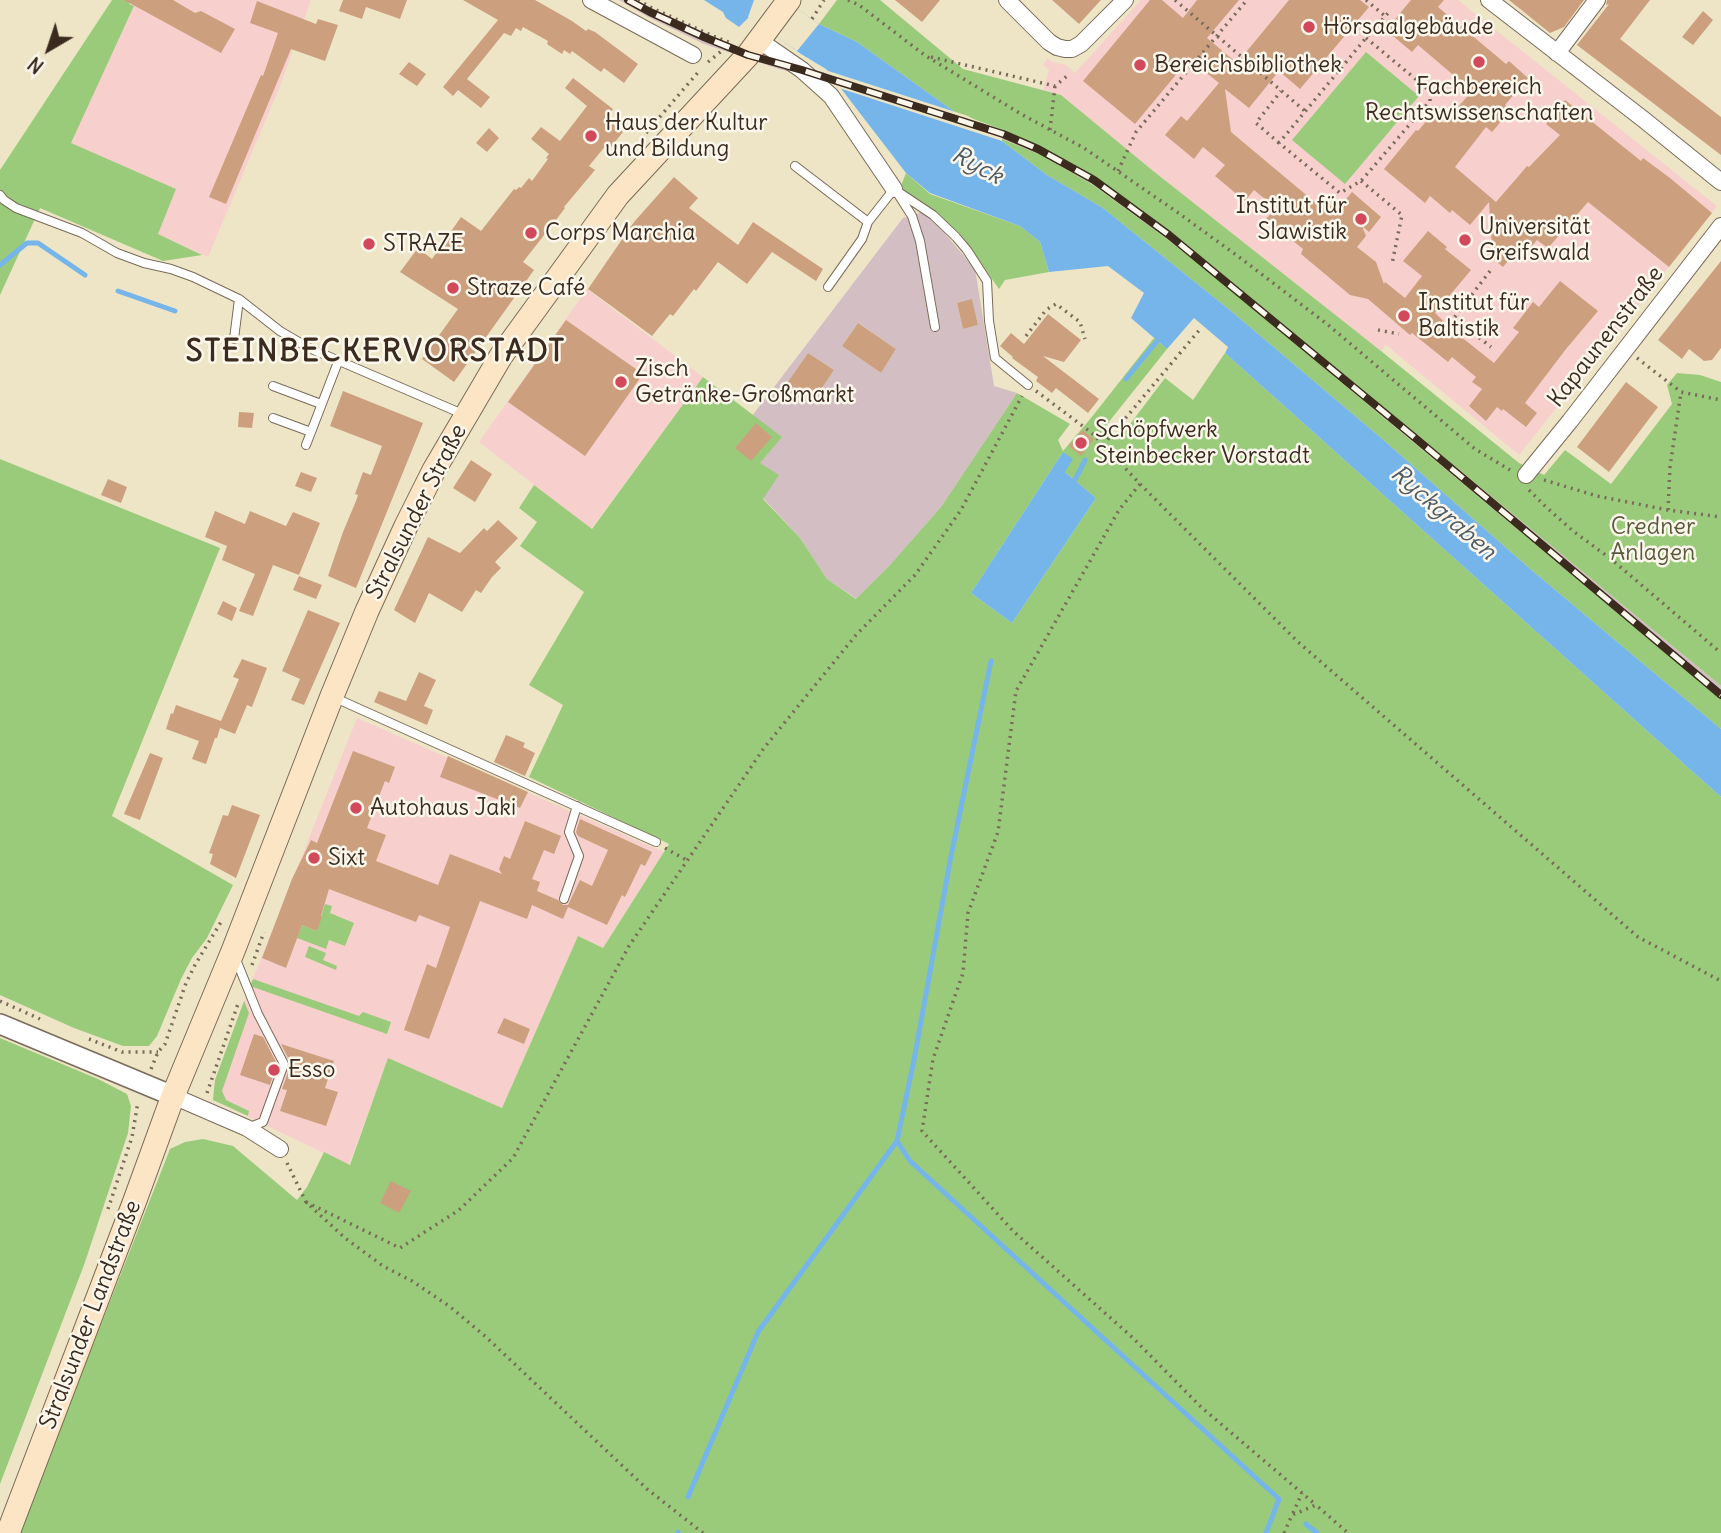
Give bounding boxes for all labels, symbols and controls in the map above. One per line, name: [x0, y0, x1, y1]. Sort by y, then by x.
place label: Hörsaalgebäude: [1323, 13, 1494, 41]
north arrow: [14, 14, 84, 84]
marker: Hörsaalgebäude: [1301, 19, 1317, 35]
place label: Bereichsbibliothek: [1154, 51, 1342, 79]
text: N: [23, 52, 48, 79]
marker: Fachbereich Rechtswissenschaften: [1471, 54, 1487, 70]
marker: Bereichsbibliothek: [1132, 57, 1148, 73]
place label: Fachbereich Rechtswissenschaften: [1365, 73, 1593, 127]
place label: Haus der Kultur und Bildung: [605, 109, 768, 163]
marker: Haus der Kultur und Bildung: [583, 128, 599, 144]
water label: Ryck: [947, 141, 1007, 191]
place label: Institut für Slawistik: [1236, 192, 1347, 246]
marker: Institut für Slawistik: [1353, 211, 1369, 227]
place label: Universität Greifswald: [1479, 213, 1590, 267]
place label: Corps Marchia: [545, 219, 695, 247]
marker: Corps Marchia: [523, 225, 539, 241]
place label: STRAZE: [383, 230, 464, 258]
marker: Universität Greifswald: [1457, 232, 1473, 248]
marker: STRAZE: [361, 236, 377, 252]
street label: Kapaunenstraße: [1542, 261, 1670, 413]
place label: Straze Café: [467, 274, 585, 302]
marker: Straze Café: [445, 280, 461, 296]
place label: Institut für Baltistik: [1418, 289, 1529, 343]
marker: Institut für Baltistik: [1396, 308, 1412, 324]
district label: STEINBECKERVORSTADT: [188, 334, 564, 370]
place label: Zisch Getränke-Großmarkt: [635, 355, 854, 409]
marker: Zisch Getränke-Großmarkt: [613, 374, 629, 390]
place label: Schöpfwerk Steinbecker Vorstadt: [1095, 416, 1310, 470]
street label: Stralsunder Straße: [361, 420, 473, 604]
marker: Schöpfwerk Steinbecker Vorstadt: [1073, 435, 1089, 451]
water label: Ryckgraben: [1385, 460, 1501, 566]
park label: Credner Anlagen: [1611, 513, 1695, 567]
place label: Autohaus Jaki: [370, 794, 516, 822]
marker: Autohaus Jaki: [348, 800, 364, 816]
place label: Sixt: [328, 844, 365, 872]
marker: Sixt: [306, 850, 322, 866]
place label: Esso: [288, 1056, 335, 1084]
marker: Esso: [266, 1062, 282, 1078]
street label: Stralsunder Landstraße: [35, 1197, 147, 1433]

